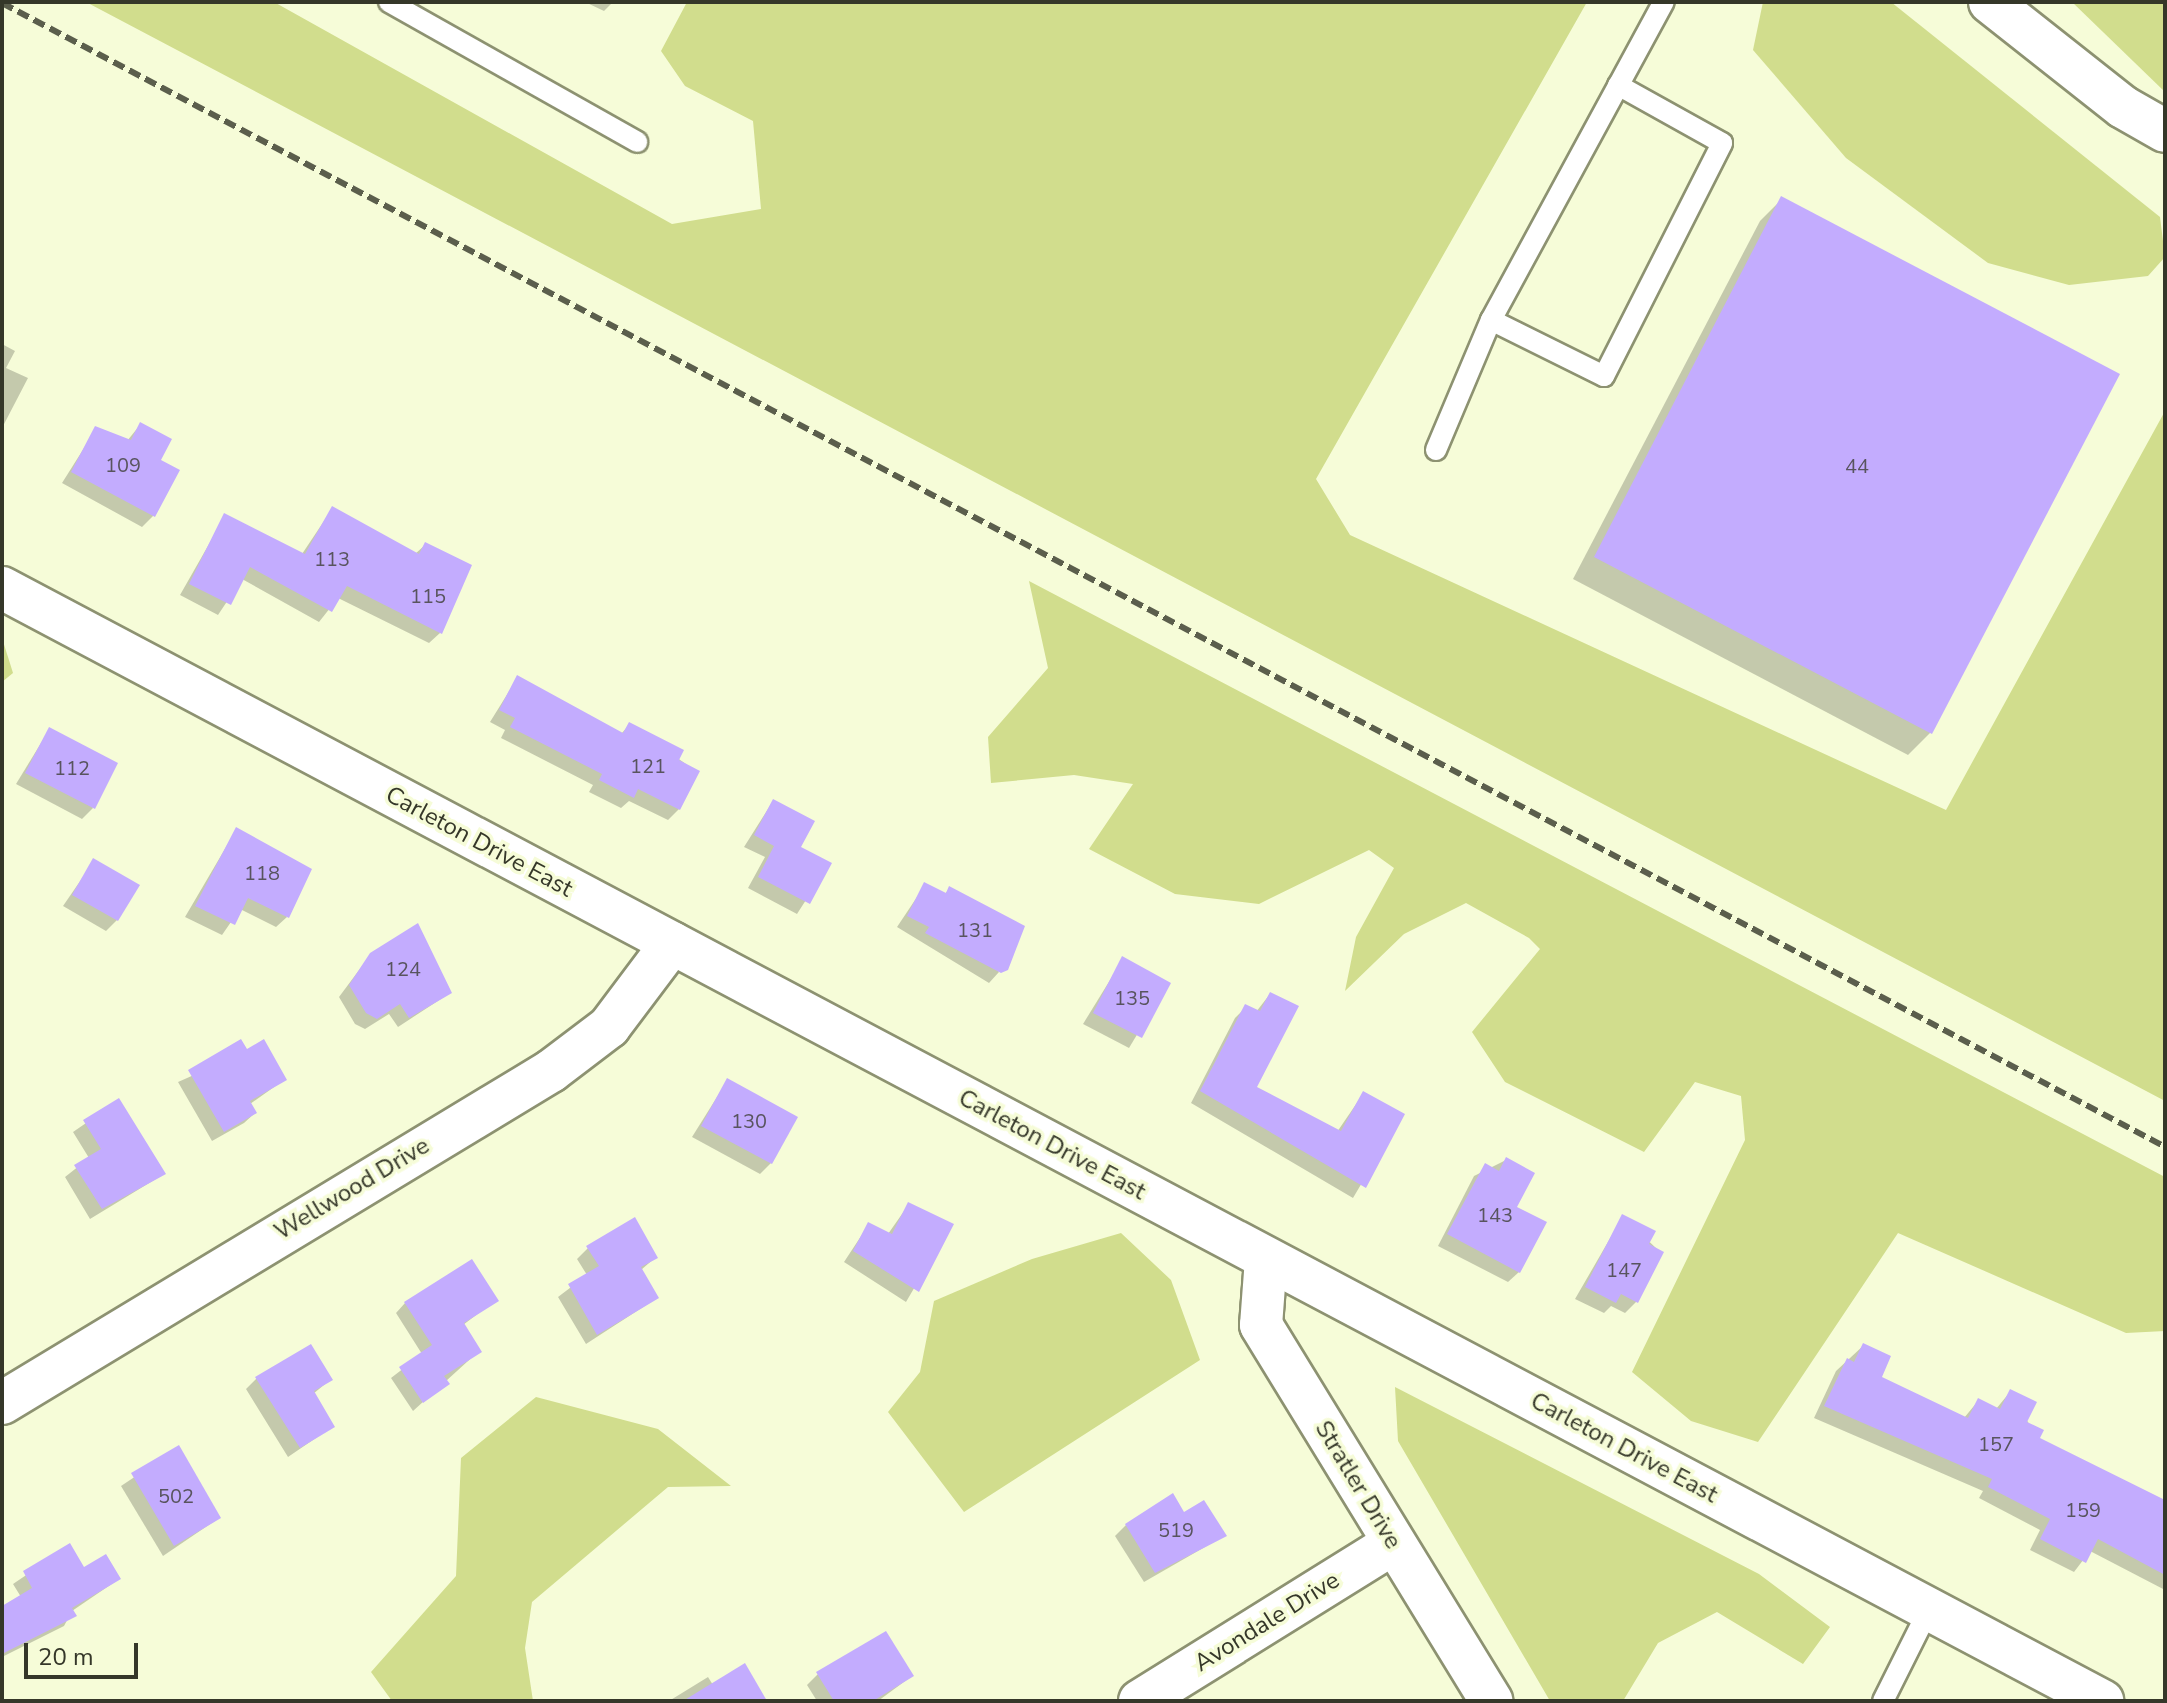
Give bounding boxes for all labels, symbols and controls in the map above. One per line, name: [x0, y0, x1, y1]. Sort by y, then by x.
house number: 109: [105, 453, 141, 477]
house number: 44: [1845, 454, 1869, 478]
house number: 113: [314, 547, 350, 571]
house number: 115: [410, 584, 446, 608]
house number: 121: [630, 754, 666, 778]
house number: 112: [54, 756, 90, 780]
street label: Carleton Drive East: [381, 781, 577, 903]
house number: 118: [244, 861, 280, 885]
house number: 131: [957, 918, 993, 942]
house number: 124: [385, 957, 421, 981]
house number: 135: [1114, 986, 1150, 1010]
street label: Carleton Drive East: [954, 1084, 1150, 1206]
house number: 130: [731, 1109, 767, 1133]
street label: Wellwood Drive: [269, 1131, 435, 1247]
house number: 143: [1477, 1203, 1513, 1227]
house number: 147: [1606, 1258, 1642, 1282]
street label: Carleton Drive East: [1526, 1387, 1722, 1509]
street label: Stratler Drive: [1309, 1416, 1407, 1554]
house number: 157: [1978, 1432, 2014, 1456]
house number: 502: [158, 1484, 194, 1508]
house number: 159: [2065, 1498, 2101, 1522]
house number: 519: [1158, 1518, 1194, 1542]
street label: Avondale Drive: [1189, 1566, 1345, 1678]
scale bar: [28, 1627, 142, 1677]
text: 20 m: [38, 1641, 94, 1673]

